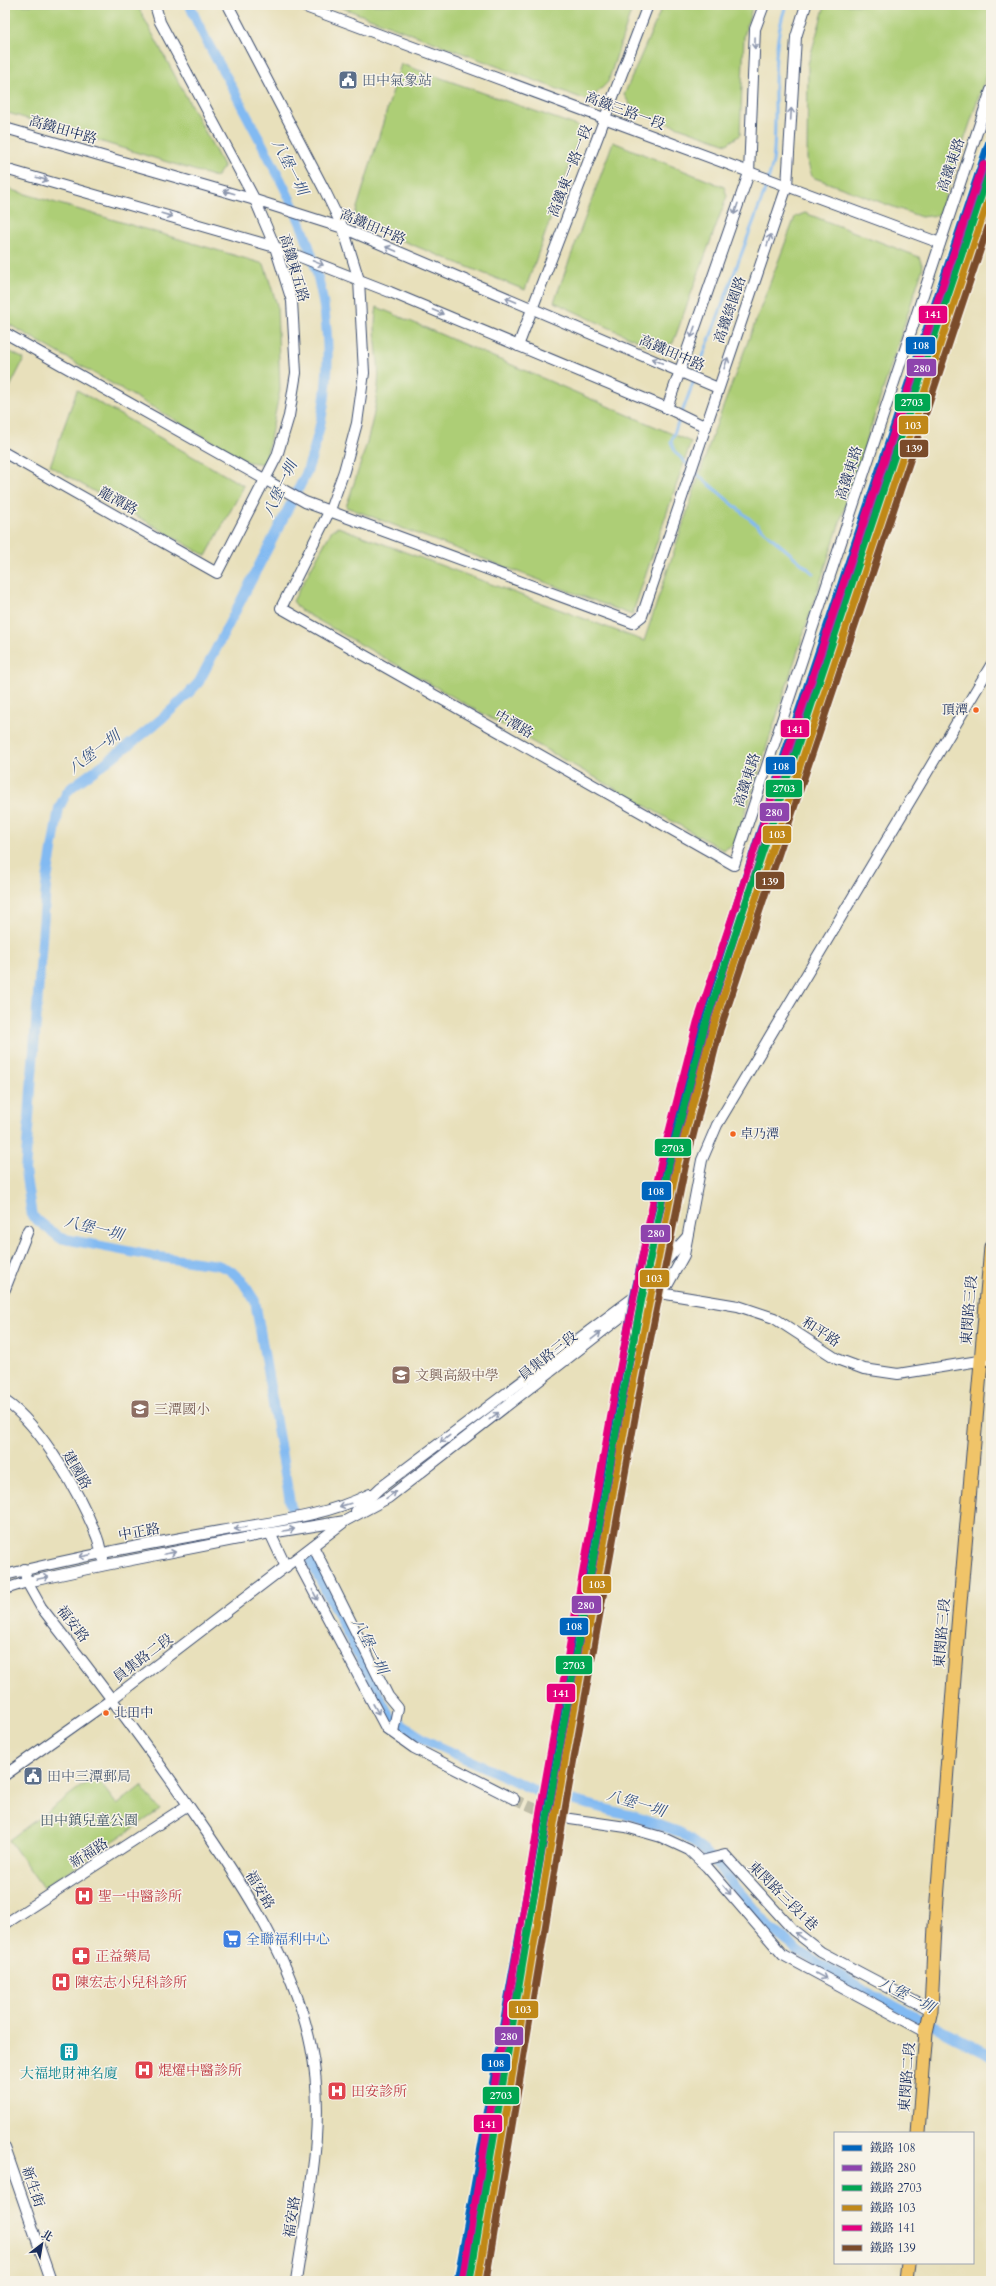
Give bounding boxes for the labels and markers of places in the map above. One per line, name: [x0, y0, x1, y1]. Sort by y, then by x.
public building icon: 田中氣象站: [337, 69, 359, 91]
place label: 田中氣象站: [362, 71, 432, 90]
place label: 頂潭: [942, 701, 968, 719]
marker: 頂潭: [971, 705, 981, 715]
place label: 卓乃潭: [740, 1125, 779, 1143]
marker: 卓乃潭: [728, 1129, 738, 1139]
school or university icon: 文興高級中學: [390, 1364, 412, 1386]
place label: 文興高級中學: [415, 1366, 499, 1385]
school or university icon: 三潭國小: [129, 1398, 151, 1420]
place label: 三潭國小: [154, 1400, 210, 1419]
place label: 北田中: [114, 1704, 153, 1722]
marker: 北田中: [101, 1708, 111, 1718]
public building icon: 田中三潭郵局: [22, 1765, 44, 1787]
place label: 田中三潭郵局: [47, 1767, 131, 1786]
hospital icon: 聖一中醫診所: [73, 1885, 95, 1907]
place label: 聖一中醫診所: [98, 1887, 182, 1906]
supermarket icon: 全聯福利中心: [221, 1928, 243, 1950]
place label: 全聯福利中心: [246, 1930, 330, 1949]
pharmacy icon: 正益藥局: [70, 1945, 92, 1967]
place label: 正益藥局: [95, 1947, 151, 1966]
hospital icon: 陳宏志小兒科診所: [50, 1971, 72, 1993]
place label: 陳宏志小兒科診所: [75, 1973, 187, 1992]
building icon: 大福地財神名廈: [58, 2041, 80, 2063]
hospital icon: 焜燿中醫診所: [133, 2059, 155, 2081]
place label: 焜燿中醫診所: [158, 2061, 242, 2080]
place label: 大福地財神名廈: [20, 2064, 118, 2083]
hospital icon: 田安診所: [326, 2080, 348, 2102]
place label: 田安診所: [351, 2082, 407, 2101]

